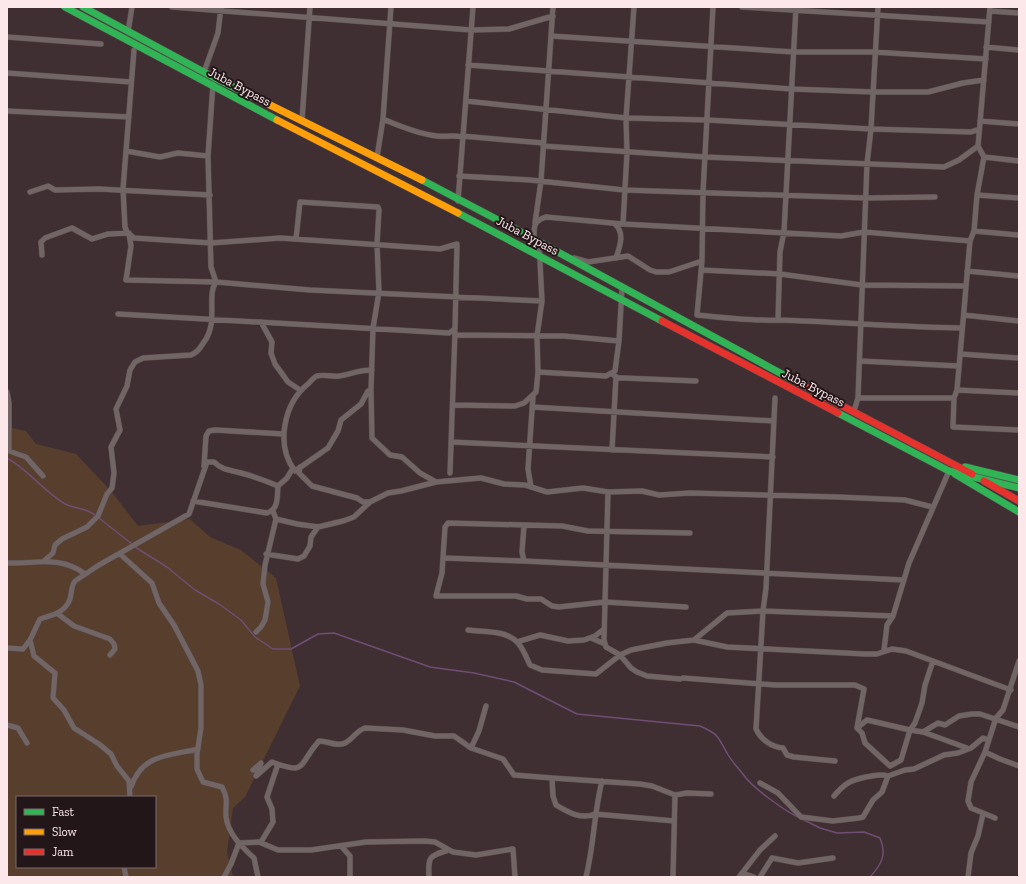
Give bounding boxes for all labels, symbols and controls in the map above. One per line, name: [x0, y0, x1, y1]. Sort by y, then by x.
street label: Juba Bypass: [206, 64, 274, 109]
street label: Juba Bypass: [494, 213, 562, 258]
street label: Juba Bypass: [780, 365, 848, 410]
legend: [16, 796, 156, 868]
text: Fast: [52, 805, 75, 819]
text: Slow: [52, 825, 78, 839]
text: Jam: [52, 845, 74, 859]

